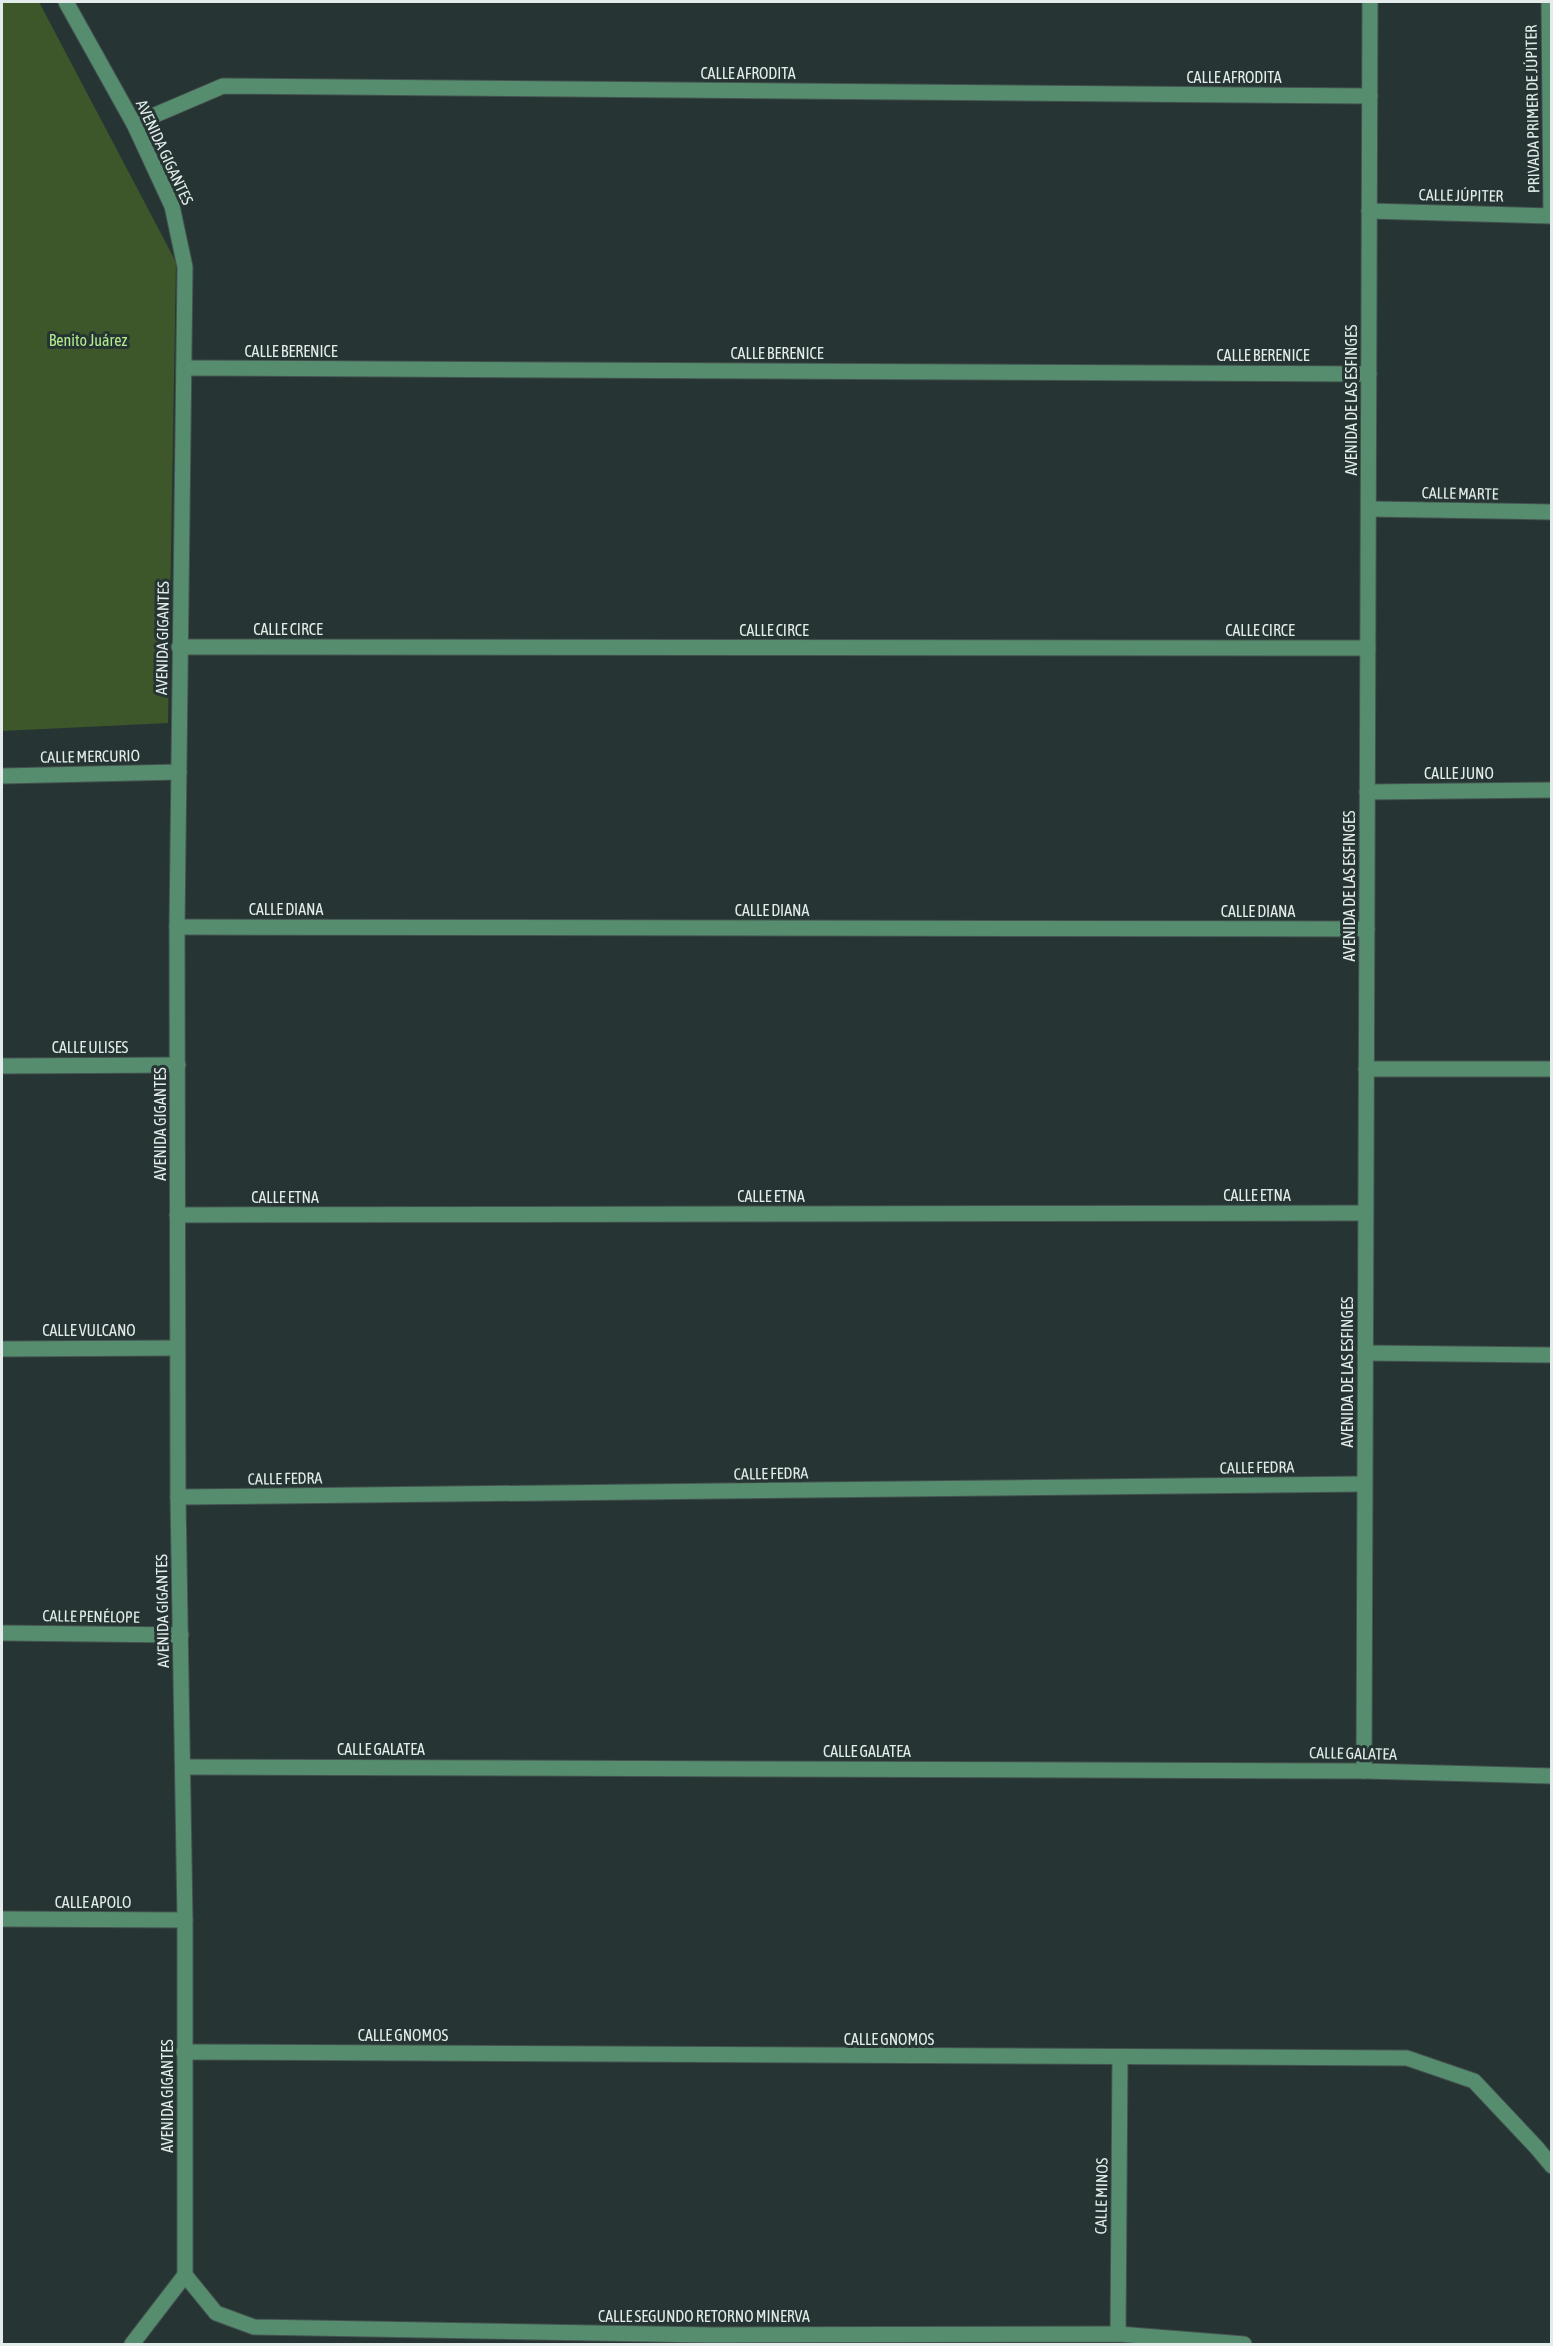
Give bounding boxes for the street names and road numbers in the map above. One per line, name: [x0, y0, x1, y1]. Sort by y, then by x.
street label: PRIVADA PRIMER DE JÚPITER: [1522, 25, 1542, 193]
street label: CALLE AFRODITA: [700, 64, 796, 82]
street label: CALLE AFRODITA: [1186, 68, 1282, 86]
street label: AVENIDA GIGANTES: [133, 97, 197, 208]
street label: CALLE JÚPITER: [1418, 185, 1504, 205]
street label: AVENIDA DE LAS ESFINGES: [1342, 324, 1360, 476]
street label: CALLE BERENICE: [244, 342, 338, 360]
street label: CALLE BERENICE: [730, 344, 824, 362]
street label: CALLE BERENICE: [1216, 346, 1310, 364]
street label: CALLE MARTE: [1421, 483, 1499, 503]
street label: AVENIDA GIGANTES: [152, 581, 172, 695]
street label: CALLE CIRCE: [253, 620, 323, 638]
street label: CALLE CIRCE: [739, 621, 809, 639]
street label: CALLE CIRCE: [1225, 621, 1295, 639]
street label: CALLE MERCURIO: [40, 746, 140, 766]
street label: CALLE JUNO: [1424, 764, 1494, 782]
street label: AVENIDA DE LAS ESFINGES: [1340, 810, 1358, 962]
street label: CALLE DIANA: [249, 900, 323, 918]
street label: CALLE DIANA: [735, 901, 809, 919]
street label: CALLE DIANA: [1221, 902, 1295, 920]
street label: CALLE ULISES: [52, 1038, 128, 1056]
street label: AVENIDA GIGANTES: [151, 1067, 169, 1181]
street label: CALLE ETNA: [1223, 1186, 1291, 1204]
street label: CALLE ETNA: [737, 1187, 805, 1205]
street label: CALLE ETNA: [251, 1188, 319, 1206]
street label: AVENIDA DE LAS ESFINGES: [1338, 1296, 1356, 1448]
street label: CALLE VULCANO: [42, 1321, 136, 1339]
street label: CALLE FEDRA: [1220, 1457, 1295, 1477]
street label: CALLE FEDRA: [734, 1463, 809, 1483]
street label: CALLE FEDRA: [248, 1468, 323, 1488]
street label: AVENIDA GIGANTES: [152, 1554, 172, 1668]
street label: CALLE PENÉLOPE: [42, 1606, 140, 1626]
street label: CALLE GALATEA: [337, 1740, 425, 1758]
street label: CALLE GALATEA: [823, 1742, 911, 1760]
street label: CALLE GALATEA: [1309, 1743, 1397, 1763]
street label: CALLE APOLO: [55, 1893, 131, 1911]
street label: CALLE GNOMOS: [358, 2026, 449, 2044]
street label: CALLE GNOMOS: [844, 2030, 935, 2048]
street label: AVENIDA GIGANTES: [158, 2039, 176, 2153]
street label: CALLE MINOS: [1091, 2157, 1111, 2235]
street label: CALLE SEGUNDO RETORNO MINERVA: [598, 2307, 810, 2325]

